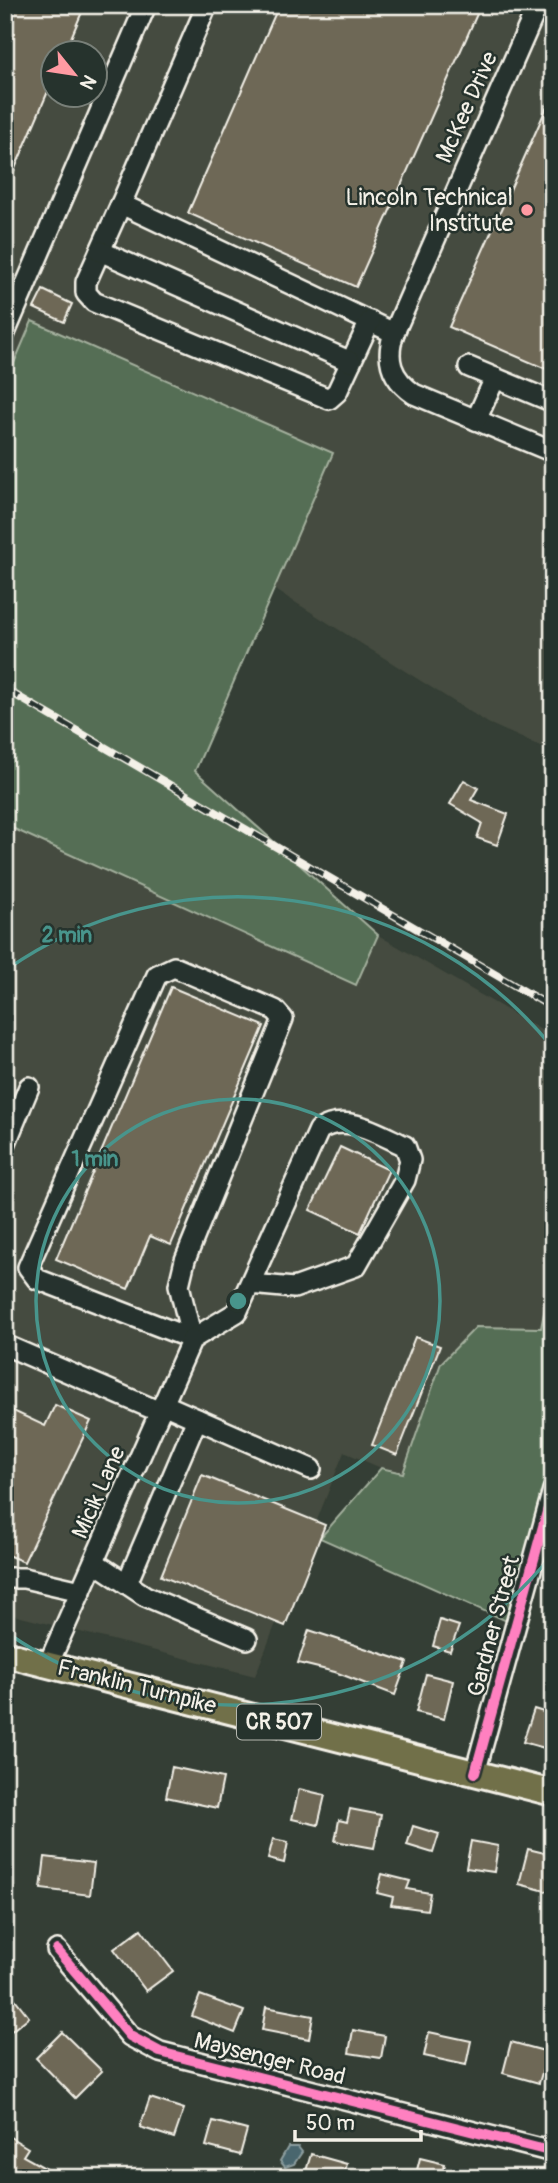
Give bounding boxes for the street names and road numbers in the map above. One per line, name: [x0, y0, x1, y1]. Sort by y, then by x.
street label: McKee Drive: [429, 46, 504, 167]
street label: Micik Lane: [65, 1441, 132, 1543]
street label: Gardner Street: [461, 1552, 526, 1700]
street label: Franklin Turnpike: [54, 1653, 220, 1720]
road number: CR 507: [237, 1704, 321, 1740]
street label: Maysenger Road: [191, 2026, 349, 2091]

